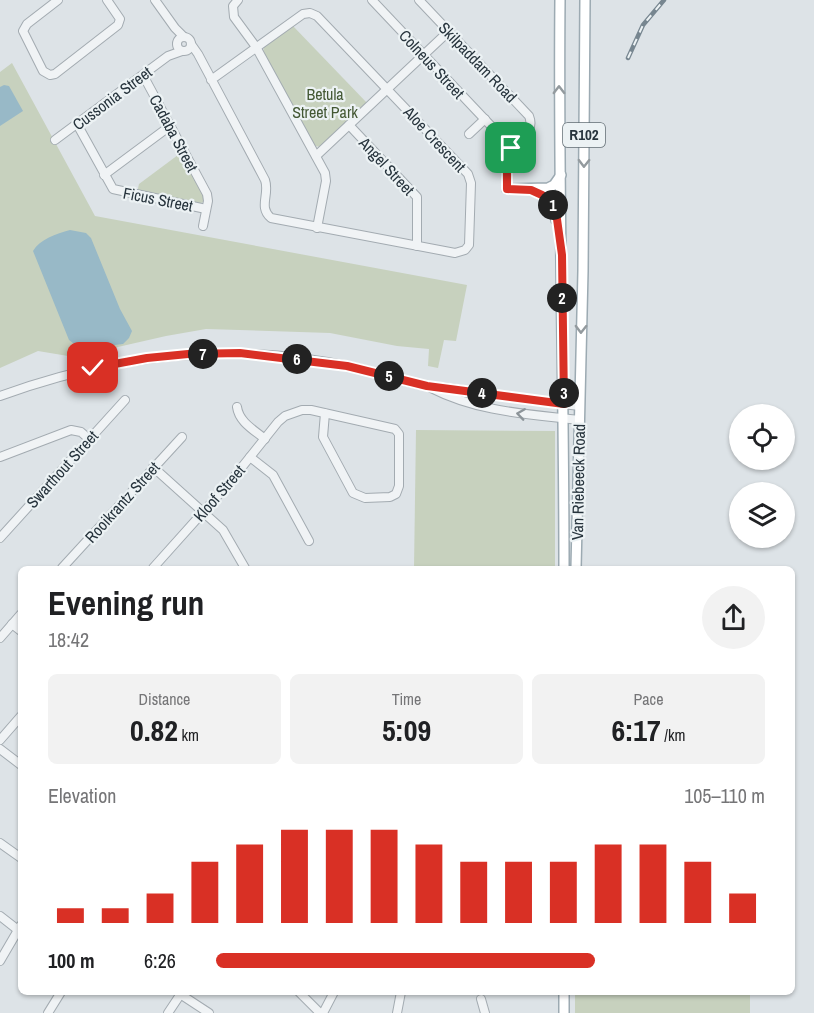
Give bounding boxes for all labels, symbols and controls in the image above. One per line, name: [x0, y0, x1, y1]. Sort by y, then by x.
street label: Skilpaddam Road: [434, 17, 522, 107]
street label: Colneus Street: [394, 25, 470, 103]
street label: Cussonia Street: [68, 61, 156, 135]
park label: Betula Street Park: [292, 83, 358, 123]
one-way arrow: [553, 86, 565, 95]
street label: Cadaba Street: [144, 90, 204, 176]
street label: Aloe Crescent: [398, 101, 471, 177]
pin: [485, 122, 536, 173]
road number: R102: [563, 123, 605, 147]
street label: Angel Street: [354, 131, 420, 200]
icon: arrive: [494, 131, 527, 164]
one-way arrow: [578, 159, 590, 168]
street label: Ficus Street: [121, 181, 195, 217]
pin: 1: [538, 190, 568, 220]
text: 1: [549, 194, 557, 216]
pin: 2: [547, 283, 577, 313]
text: 2: [558, 287, 566, 309]
one-way arrow: [575, 325, 588, 334]
pin: 7: [188, 339, 218, 369]
pin: [67, 342, 118, 393]
text: 7: [199, 343, 207, 365]
pin: 6: [282, 344, 312, 374]
text: 6: [293, 348, 301, 370]
icon: check: [76, 351, 109, 384]
pin: 5: [374, 361, 404, 391]
text: 5: [385, 365, 393, 387]
pin: 4: [467, 378, 497, 408]
pin: 3: [549, 378, 579, 408]
text: 4: [478, 382, 486, 404]
text: 3: [560, 382, 568, 404]
map controls: [729, 404, 795, 548]
button: locate: [729, 404, 795, 470]
one-way arrow: [516, 409, 526, 421]
street label: Van Riebeeck Road: [566, 424, 590, 540]
street label: Swarthout Street: [21, 425, 103, 513]
street label: Rooikrantz Street: [80, 456, 165, 547]
street label: Kloof Street: [188, 460, 250, 526]
button: layers: [729, 482, 795, 548]
text: Evening run: [48, 581, 204, 625]
button: share: [702, 586, 765, 649]
text: 18:42: [48, 626, 89, 653]
text: Distance: [139, 688, 190, 710]
text: Time: [392, 688, 421, 710]
text: Pace: [634, 688, 663, 710]
text: 0.82: [130, 710, 178, 750]
text: 5:09: [382, 710, 431, 750]
text: 6:17: [611, 710, 661, 750]
text: km: [178, 724, 199, 746]
text: /km: [661, 724, 686, 746]
text: Elevation: [48, 782, 116, 809]
text: 105–110 m: [684, 782, 765, 809]
text: 100 m: [48, 947, 95, 974]
text: 6:26: [144, 947, 176, 974]

